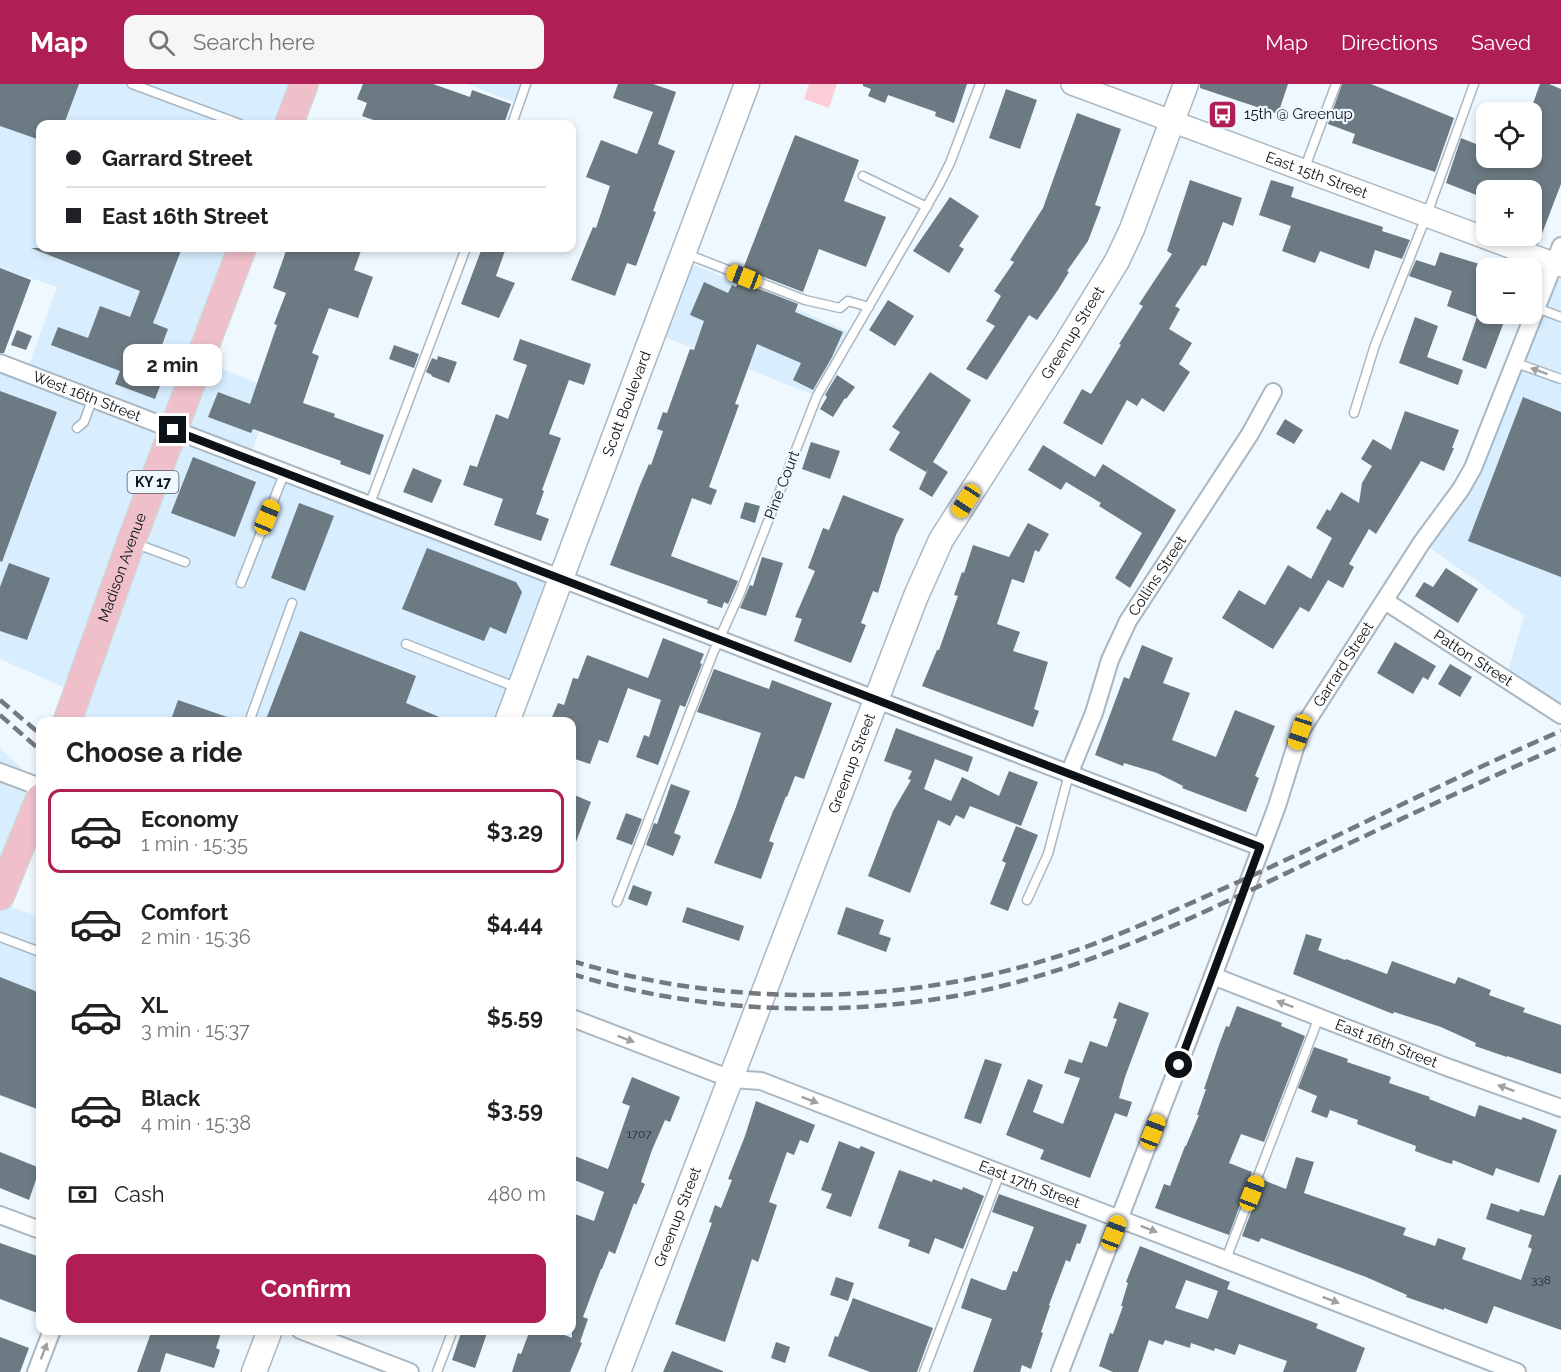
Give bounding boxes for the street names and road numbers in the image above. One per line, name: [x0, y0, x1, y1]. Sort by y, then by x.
street label: East 15th Street: [1263, 148, 1370, 202]
street label: Greenup Street: [1037, 283, 1108, 383]
street label: Scott Boulevard: [599, 349, 655, 459]
street label: West 16th Street: [30, 367, 143, 425]
street label: Pine Court: [761, 448, 803, 522]
road number: KY 17: [128, 471, 178, 493]
street label: Madison Avenue: [94, 510, 150, 625]
street label: Collins Street: [1125, 532, 1190, 619]
street label: Garrard Street: [1309, 619, 1377, 710]
street label: Patton Street: [1430, 626, 1516, 690]
street label: Greenup Street: [824, 711, 879, 816]
street label: East 16th Street: [1333, 1016, 1440, 1072]
street label: East 17th Street: [976, 1157, 1083, 1212]
street label: Greenup Street: [650, 1164, 705, 1270]

